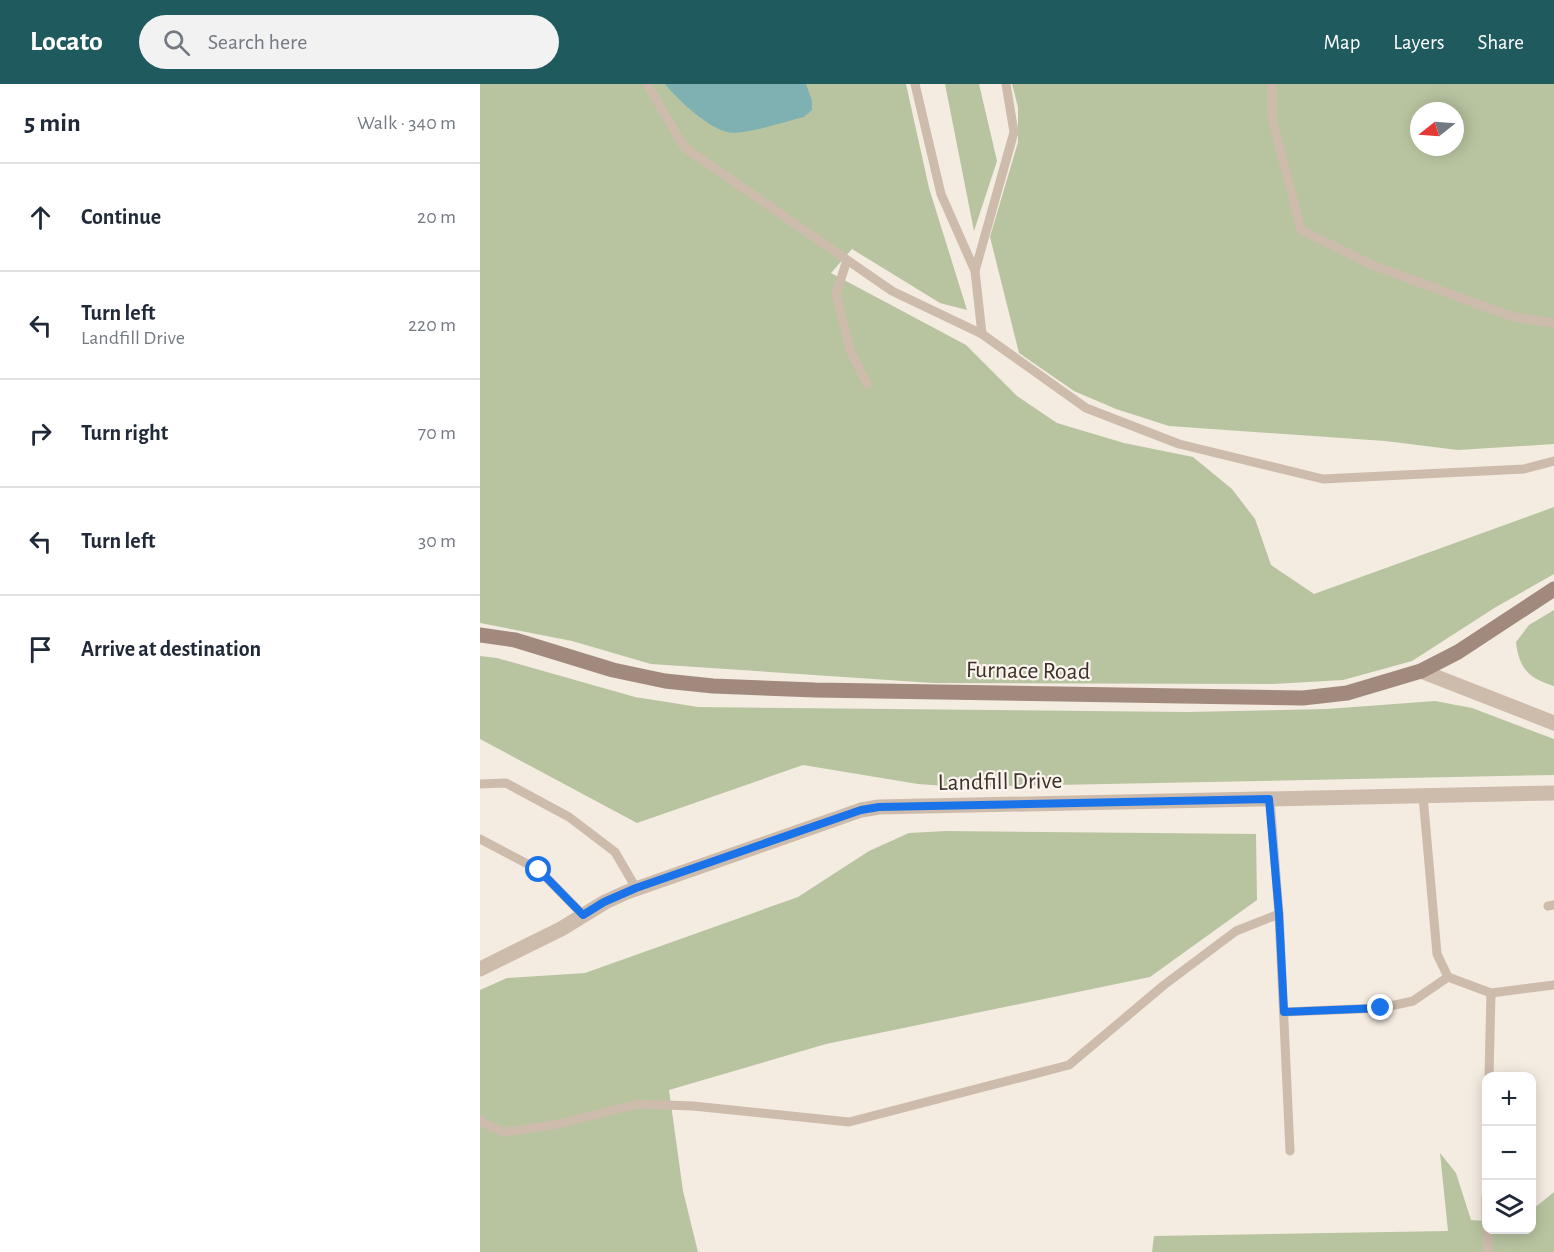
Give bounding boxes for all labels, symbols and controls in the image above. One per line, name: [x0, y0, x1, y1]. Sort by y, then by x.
search box: [139, 15, 559, 69]
icon: search: [160, 26, 193, 59]
text: Locato: [30, 28, 103, 56]
text: Search here: [208, 31, 307, 53]
text: Map: [1324, 32, 1360, 53]
text: Layers: [1393, 32, 1444, 53]
text: Share: [1477, 32, 1524, 53]
north arrow: [1410, 102, 1464, 156]
text: 5 min: [24, 110, 81, 136]
text: Walk · 340 m: [357, 113, 456, 133]
icon: ahead: [24, 201, 57, 234]
text: Continue: [81, 206, 161, 228]
text: 20 m: [417, 207, 456, 227]
text: Turn left: [81, 302, 155, 324]
icon: left: [24, 309, 57, 342]
text: 220 m: [408, 315, 456, 335]
text: Landfill Drive: [81, 328, 185, 348]
icon: right: [24, 417, 57, 450]
text: Turn right: [81, 422, 168, 444]
text: 70 m: [418, 423, 456, 443]
icon: left: [24, 525, 57, 558]
text: Turn left: [81, 530, 155, 552]
text: 30 m: [418, 531, 456, 551]
icon: arrive: [24, 633, 57, 666]
text: Arrive at destination: [81, 638, 261, 660]
street label: Furnace Road: [966, 658, 1090, 684]
street label: Landfill Drive: [937, 769, 1063, 795]
route start: [525, 856, 551, 882]
route end: [1367, 994, 1393, 1020]
map controls: [1482, 1072, 1536, 1234]
button: +: [1482, 1072, 1536, 1126]
button: −: [1482, 1126, 1536, 1180]
button: layers: [1482, 1180, 1536, 1234]

